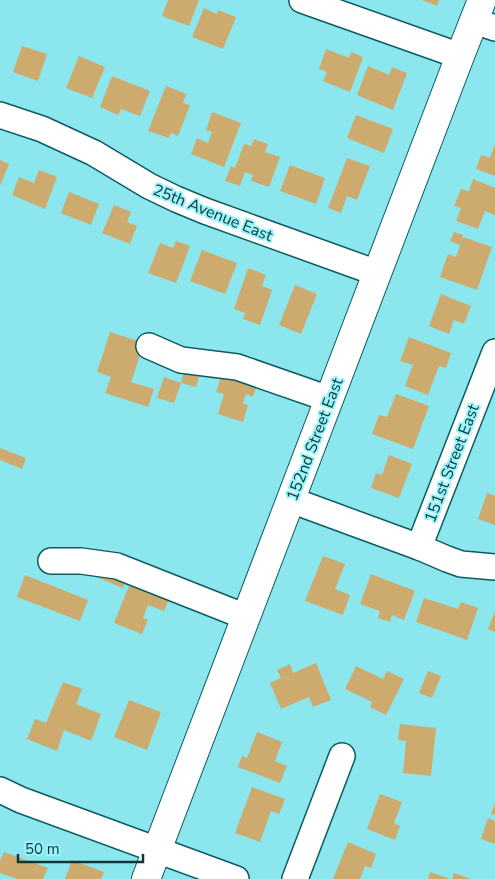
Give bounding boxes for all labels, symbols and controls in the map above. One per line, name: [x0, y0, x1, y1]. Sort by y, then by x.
street label: 25th Avenue East: [149, 179, 276, 247]
street label: 152nd Street East: [281, 374, 349, 504]
street label: 151st Street East: [419, 401, 485, 526]
scale bar: [18, 832, 142, 864]
text: 50 m: [25, 839, 60, 859]

